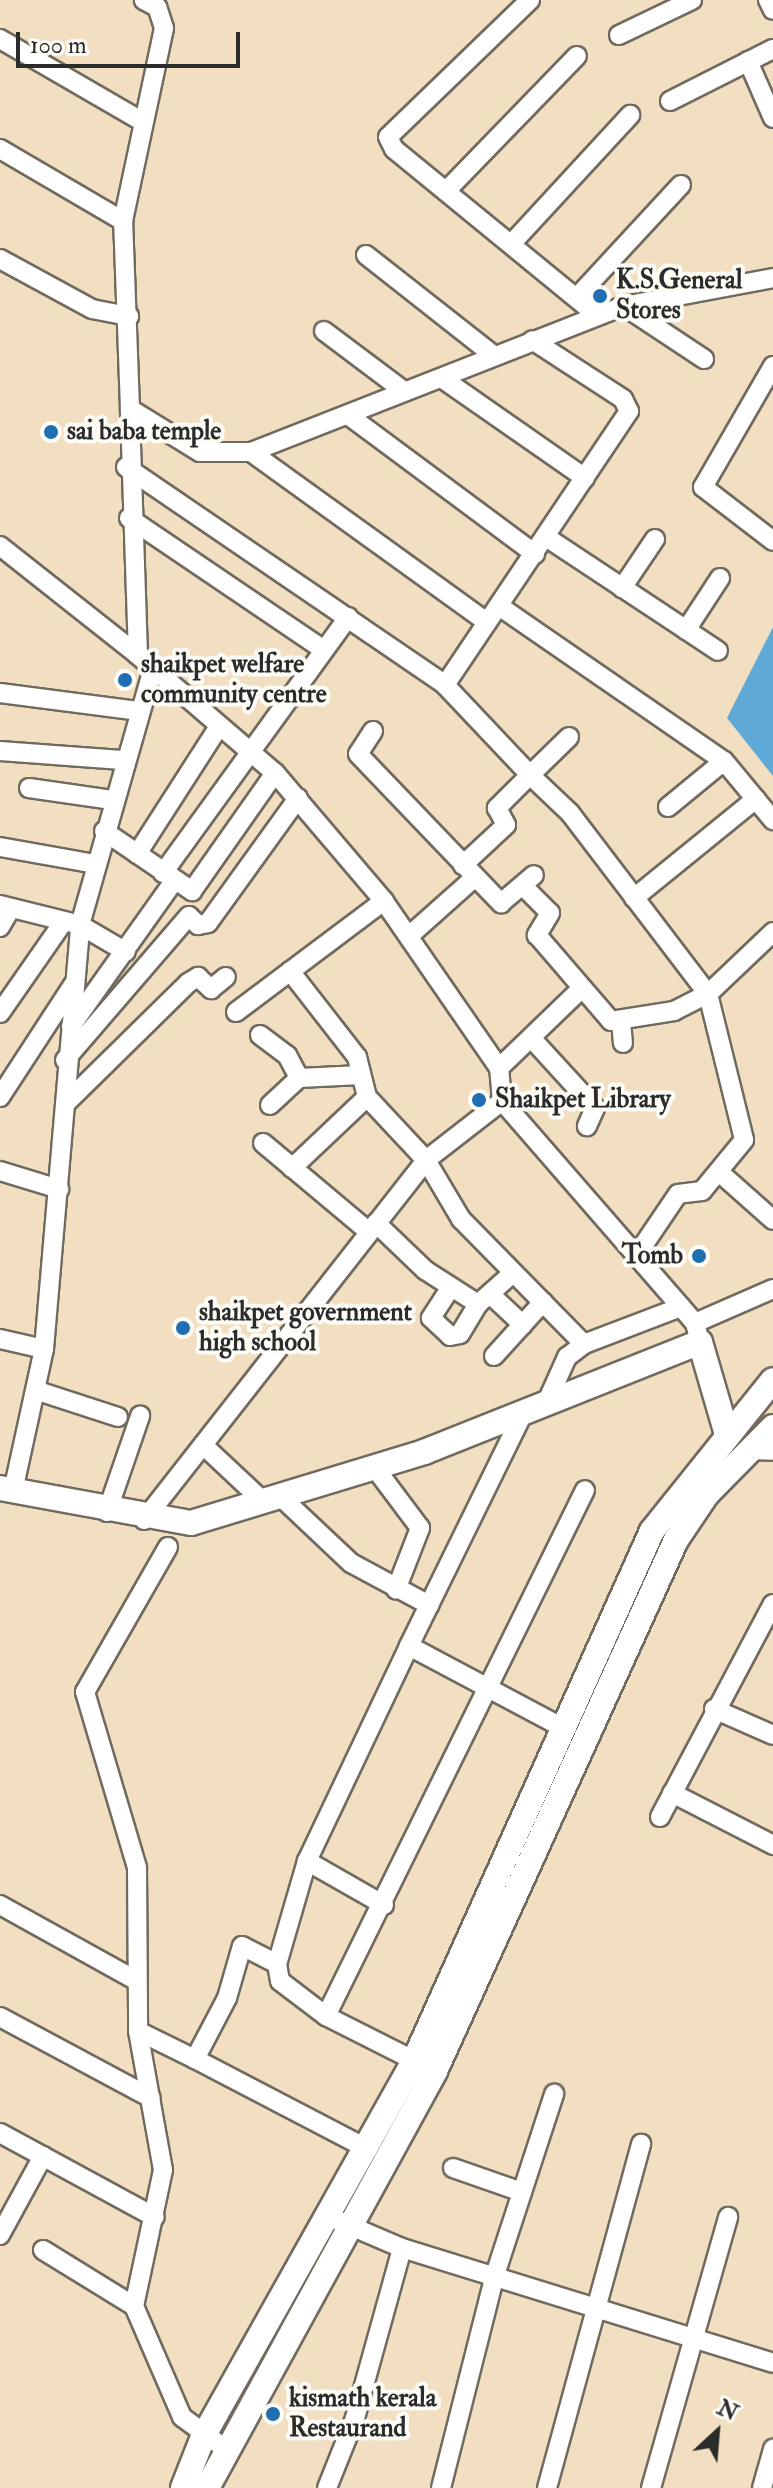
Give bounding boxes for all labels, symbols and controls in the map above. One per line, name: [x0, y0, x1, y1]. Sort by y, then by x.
scale bar: [20, 16, 244, 66]
text: 100 m: [30, 30, 87, 61]
place label: K.S.General Stores: [616, 265, 742, 326]
marker: K.S.General Stores: [591, 287, 609, 305]
place label: sai baba temple: [67, 416, 221, 448]
marker: sai baba temple: [42, 423, 60, 441]
place label: shaikpet welfare community centre: [141, 649, 327, 710]
marker: shaikpet welfare community centre: [116, 671, 134, 689]
place label: Shaikpet Library: [495, 1084, 671, 1116]
marker: Shaikpet Library: [470, 1091, 488, 1109]
place label: Tomb: [622, 1240, 683, 1272]
marker: Tomb: [690, 1247, 708, 1265]
place label: shaikpet government high school: [199, 1297, 412, 1358]
marker: shaikpet government high school: [174, 1319, 192, 1337]
place label: kismath kerala Restaurand: [289, 2383, 436, 2444]
north arrow: [677, 2392, 757, 2472]
text: N: [713, 2394, 743, 2427]
marker: kismath kerala Restaurand: [264, 2405, 282, 2423]

